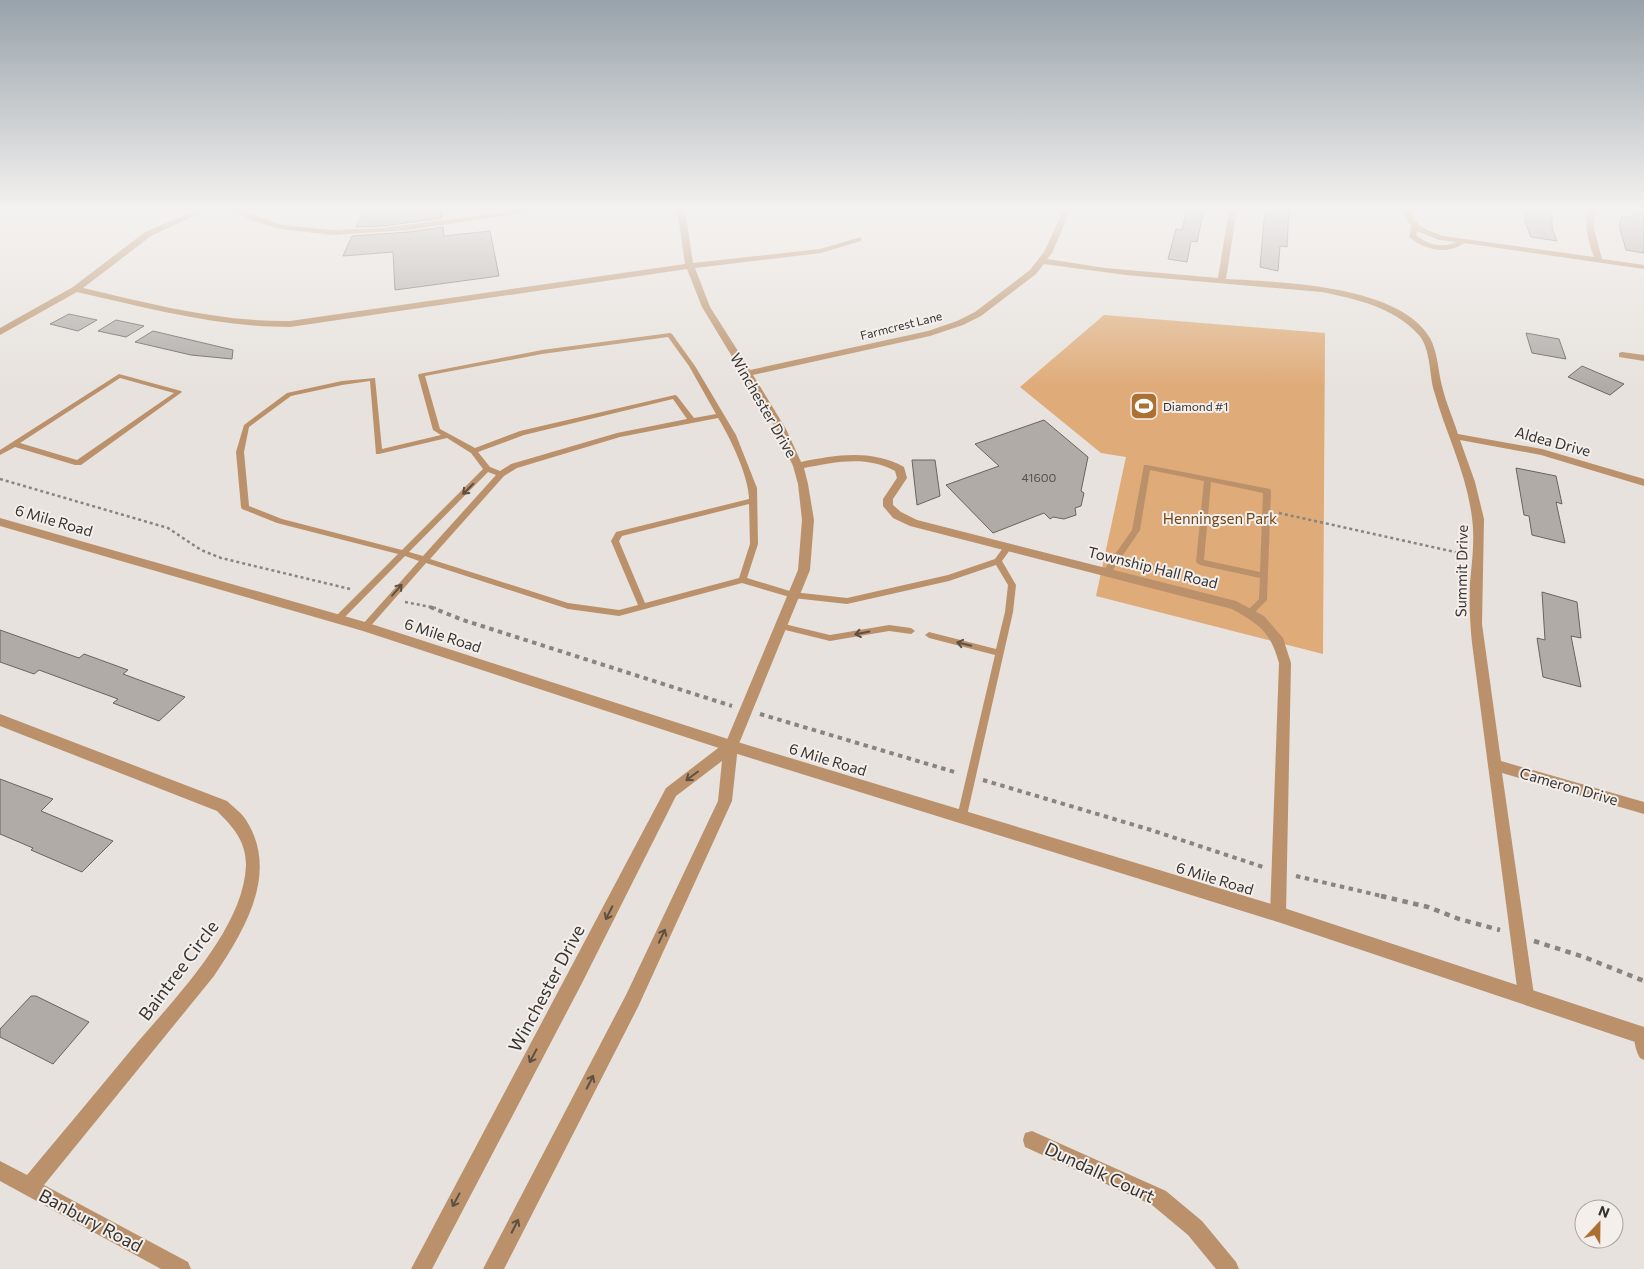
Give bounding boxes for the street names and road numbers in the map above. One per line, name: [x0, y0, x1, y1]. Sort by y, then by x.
street label: Farmcrest Lane: [859, 308, 943, 342]
street label: Winchester Drive: [727, 350, 801, 460]
street label: Aldea Drive: [1513, 422, 1593, 460]
street label: 6 Mile Road: [13, 500, 95, 540]
street label: Summit Drive: [1451, 525, 1471, 617]
street label: Township Hall Road: [1086, 542, 1220, 592]
street label: 6 Mile Road: [402, 614, 484, 656]
street label: 6 Mile Road: [787, 739, 869, 779]
street label: Cameron Drive: [1518, 763, 1620, 809]
street label: 6 Mile Road: [1174, 858, 1256, 898]
street label: Baintree Circle: [133, 916, 223, 1024]
street label: Winchester Drive: [503, 921, 589, 1055]
street label: Dundalk Court: [1041, 1137, 1159, 1207]
street label: Banbury Road: [35, 1184, 147, 1256]

